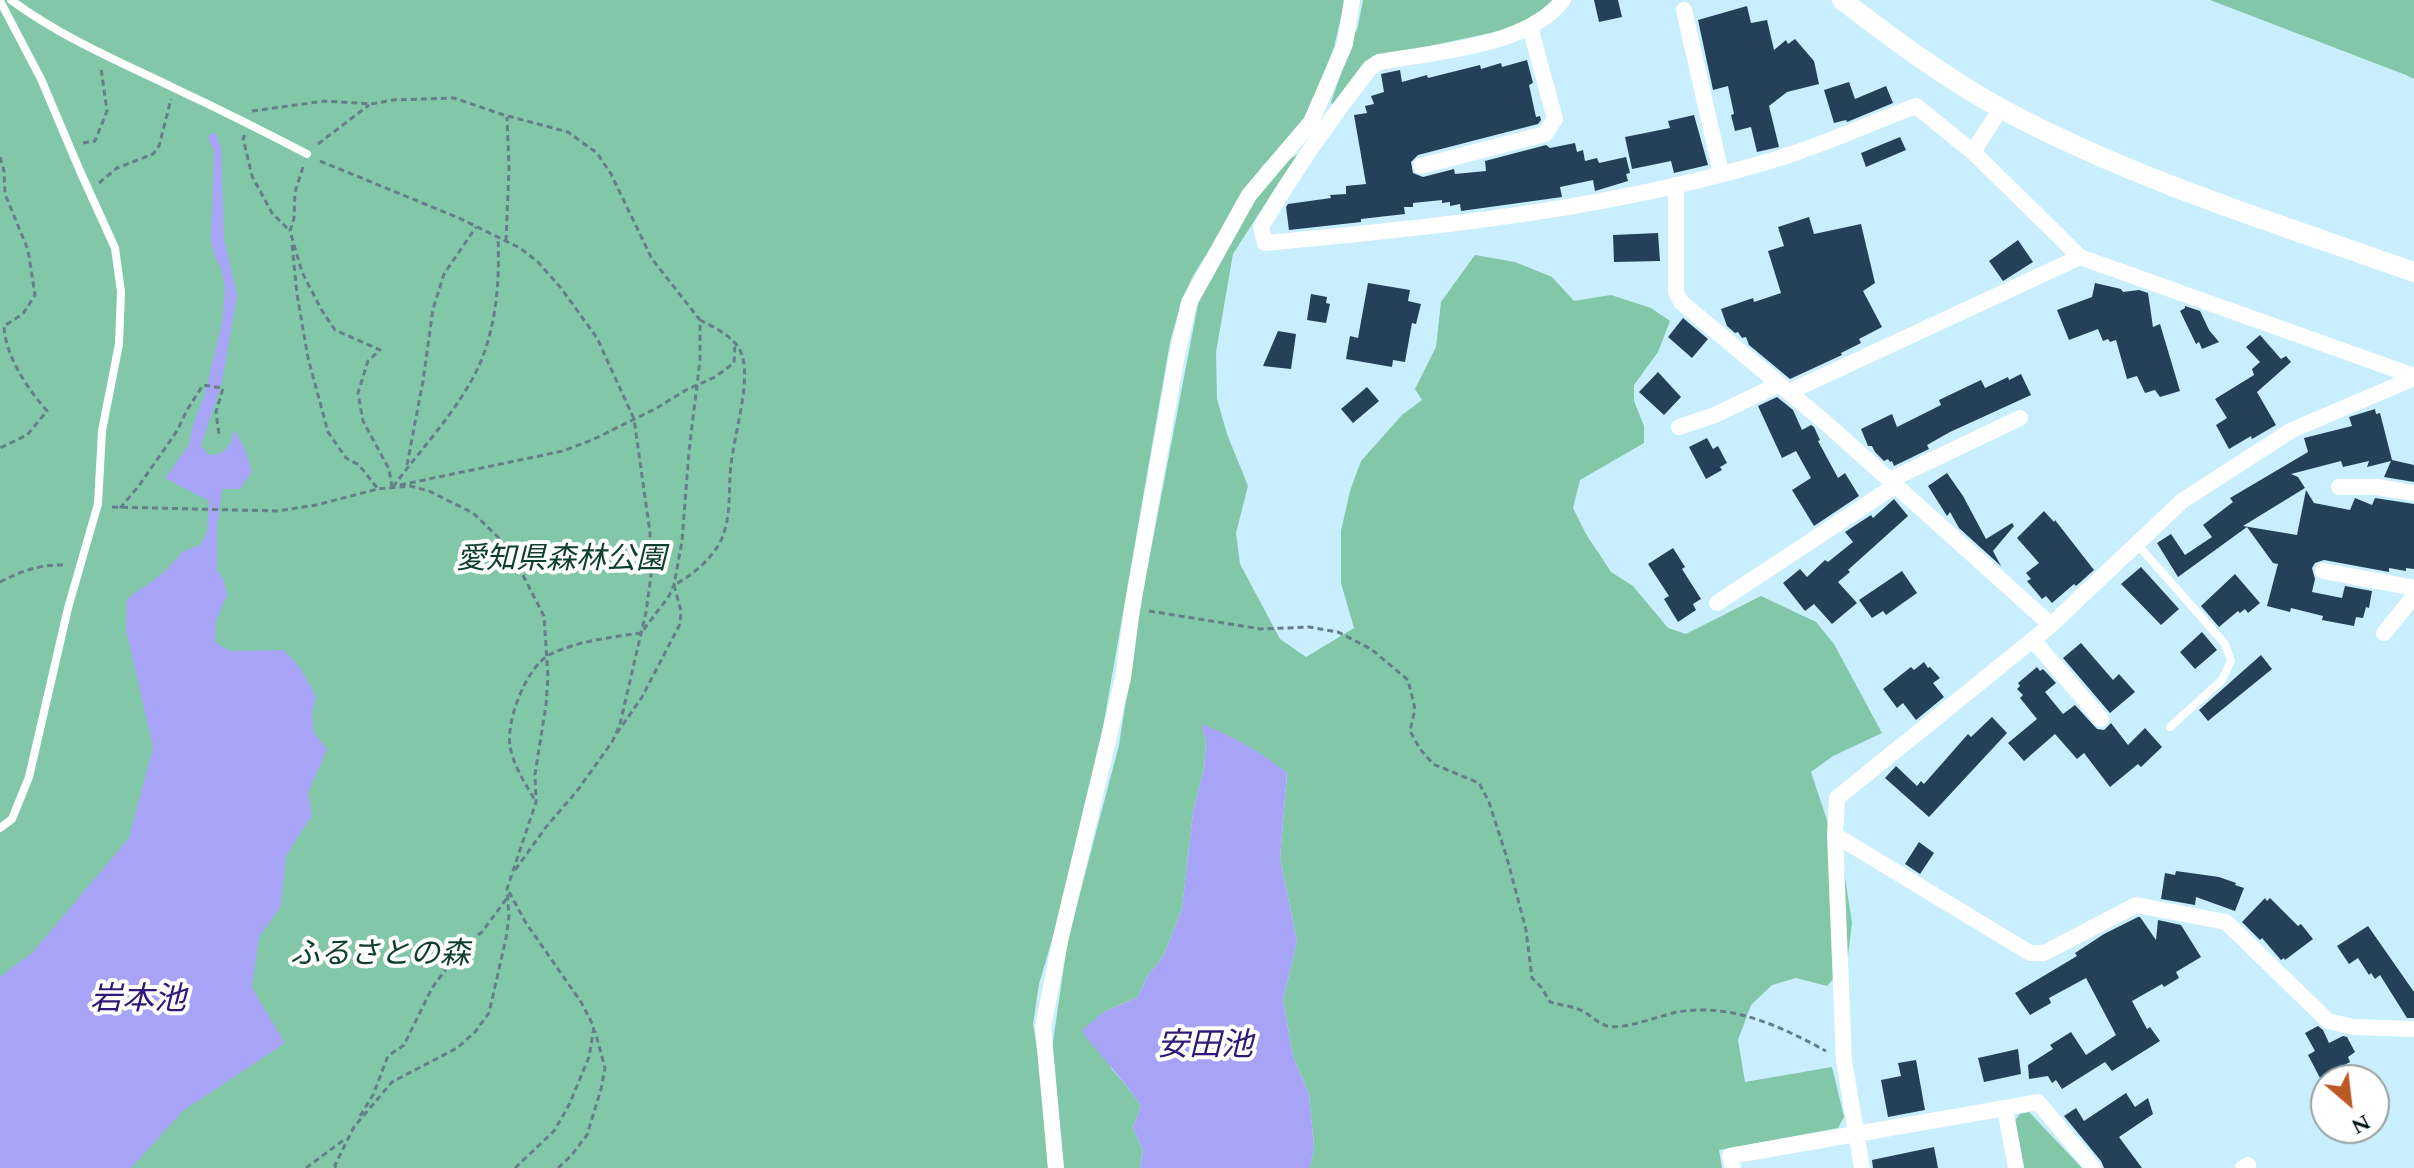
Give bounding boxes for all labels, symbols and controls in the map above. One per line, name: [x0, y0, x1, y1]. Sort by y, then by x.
park label: 愛知県森林公園: [456, 544, 666, 580]
park label: ふるさとの森: [290, 939, 470, 975]
water label: 岩本池: [90, 984, 186, 1022]
water label: 安田池: [1157, 1030, 1253, 1068]
north arrow: [2310, 1064, 2390, 1144]
text: N: [2345, 1105, 2376, 1143]

